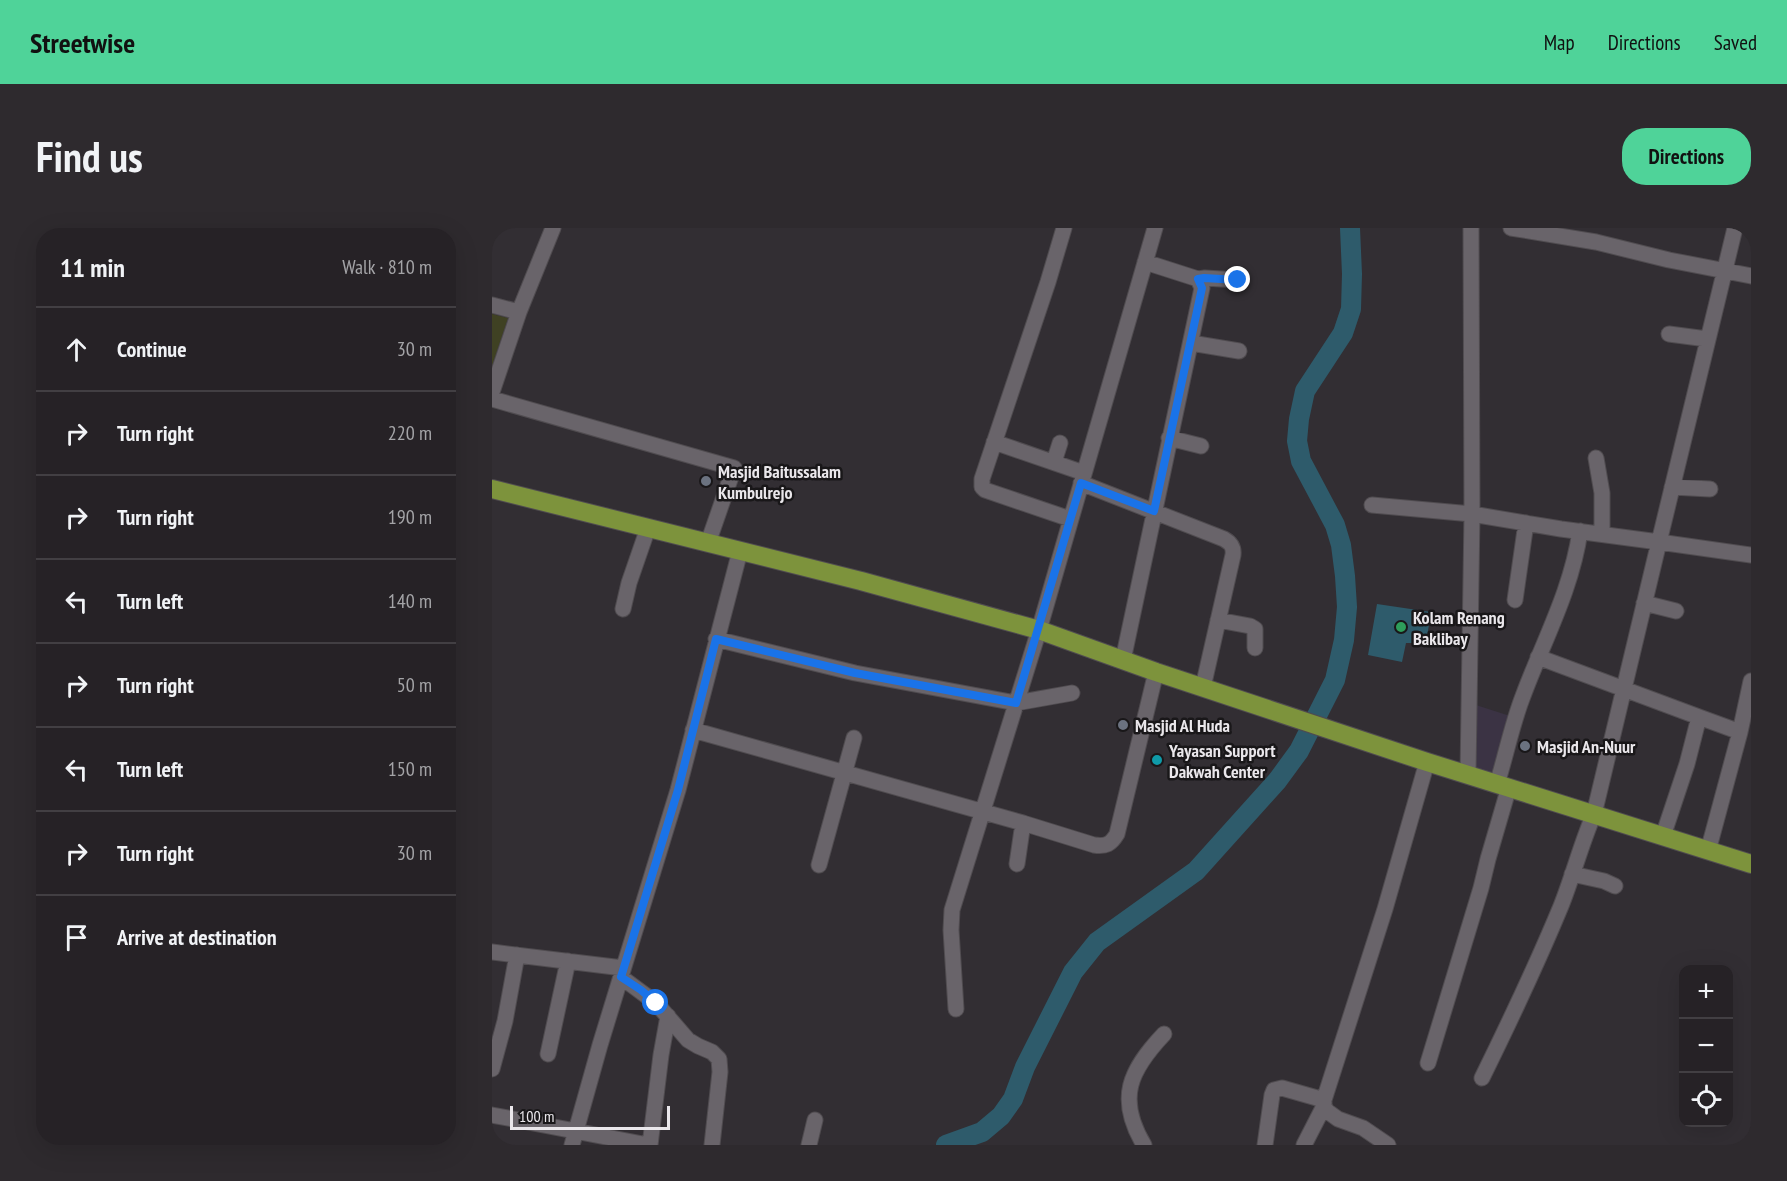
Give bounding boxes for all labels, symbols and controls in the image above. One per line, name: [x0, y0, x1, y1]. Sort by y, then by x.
text: Streetwise: [30, 24, 135, 61]
text: Map: [1544, 29, 1575, 56]
text: Directions: [1608, 29, 1681, 56]
text: Saved: [1714, 29, 1757, 56]
button: Directions: [1622, 128, 1751, 185]
text: Find us: [36, 129, 143, 184]
text: 11 min: [60, 251, 125, 284]
text: Walk · 810 m: [342, 254, 432, 280]
route end: [1224, 266, 1250, 292]
icon: ahead: [60, 333, 93, 366]
text: Continue: [117, 335, 187, 363]
text: 30 m: [397, 336, 432, 362]
icon: right: [60, 417, 93, 450]
text: Turn right: [117, 419, 194, 447]
text: 220 m: [388, 420, 432, 446]
place label: Masjid Baitussalam Kumbulrejo: [718, 460, 841, 504]
marker: Masjid Baitussalam Kumbulrejo: [699, 474, 713, 488]
icon: right: [60, 501, 93, 534]
text: Turn right: [117, 503, 194, 531]
text: 190 m: [388, 504, 432, 530]
icon: left: [60, 585, 93, 618]
text: Turn left: [117, 587, 183, 615]
text: 140 m: [388, 588, 432, 614]
place label: Kolam Renang Baklibay: [1413, 606, 1505, 650]
marker: Kolam Renang Baklibay: [1394, 620, 1408, 634]
icon: right: [60, 669, 93, 702]
text: Turn right: [117, 671, 194, 699]
text: 50 m: [397, 672, 432, 698]
place label: Masjid Al Huda: [1135, 714, 1230, 737]
marker: Masjid Al Huda: [1116, 718, 1130, 732]
place label: Masjid An-Nuur: [1537, 735, 1636, 758]
place label: Yayasan Support Dakwah Center: [1168, 739, 1276, 783]
marker: Masjid An-Nuur: [1518, 739, 1532, 753]
icon: left: [60, 753, 93, 786]
marker: Yayasan Support Dakwah Center: [1150, 753, 1164, 767]
text: Turn left: [117, 755, 183, 783]
text: 150 m: [388, 756, 432, 782]
icon: right: [60, 837, 93, 870]
text: Turn right: [117, 839, 194, 867]
text: 30 m: [397, 840, 432, 866]
icon: arrive: [60, 921, 93, 954]
text: Arrive at destination: [117, 923, 277, 951]
map controls: [1679, 965, 1733, 1127]
button: +: [1679, 965, 1733, 1019]
route start: [642, 989, 668, 1015]
button: −: [1679, 1019, 1733, 1073]
button: locate: [1679, 1073, 1733, 1127]
scale bar: [510, 1103, 670, 1130]
text: 100 m: [519, 1106, 554, 1126]

